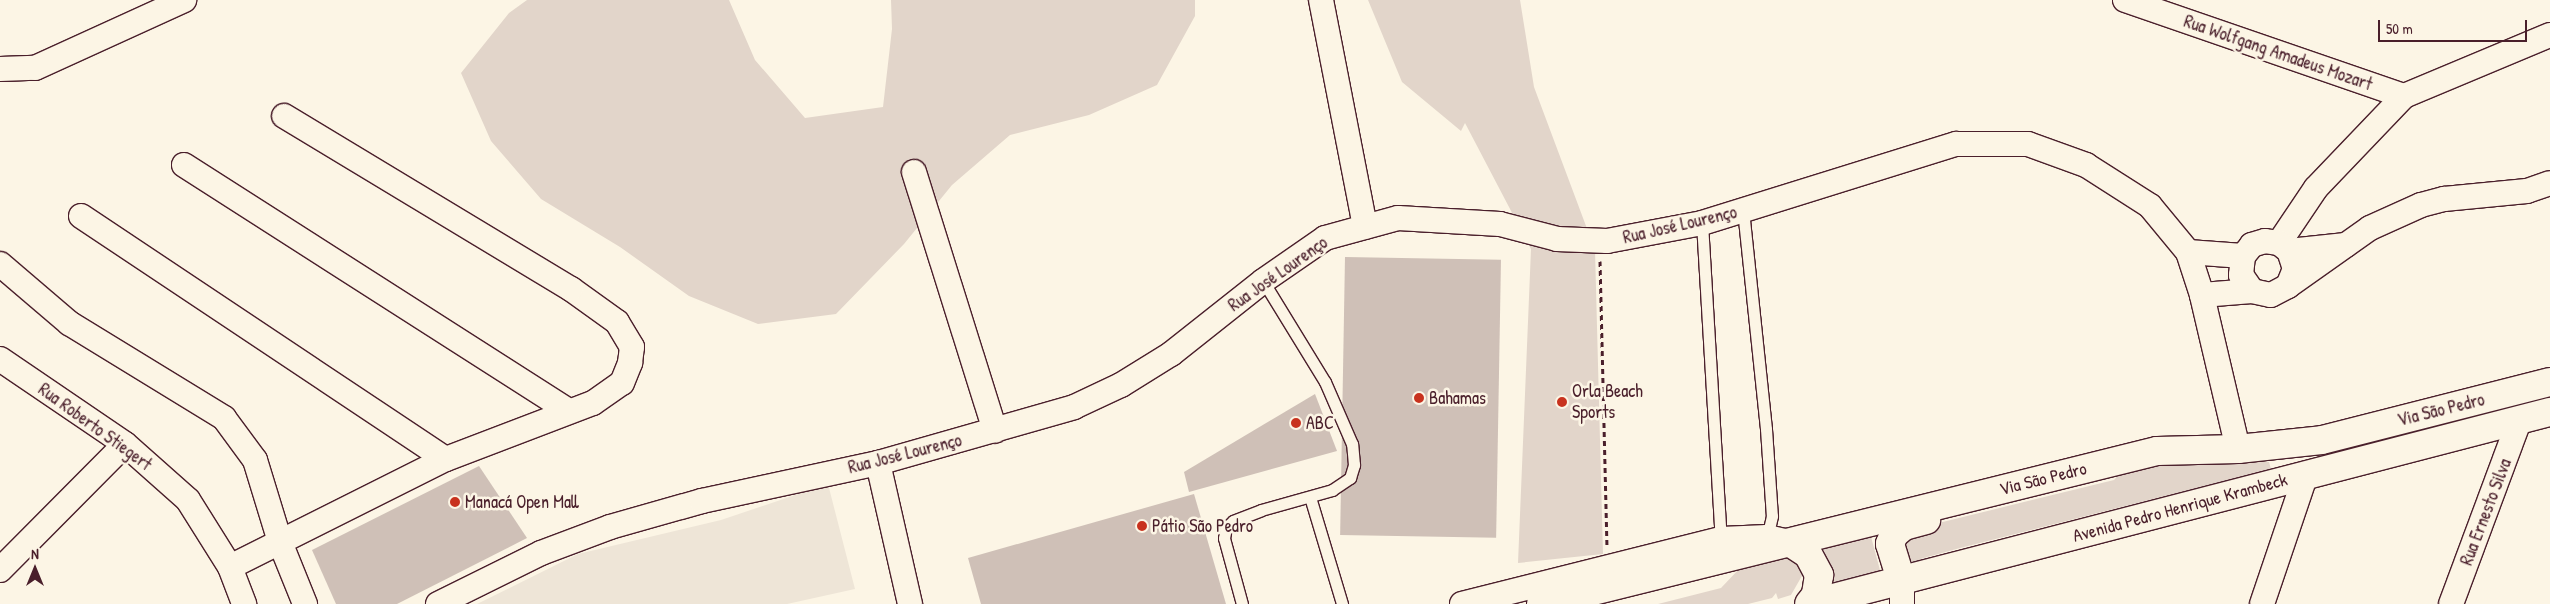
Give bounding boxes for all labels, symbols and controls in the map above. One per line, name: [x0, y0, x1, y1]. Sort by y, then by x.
scale bar: [2380, 10, 2529, 42]
street label: Rua Wolfgang Amadeus Mozart: [2181, 11, 2375, 95]
text: 50 m: [2386, 18, 2413, 39]
street label: Rua José Lourenço: [1621, 201, 1739, 249]
street label: Rua José Lourenço: [1224, 232, 1332, 316]
street label: Rua Roberto Stiegert: [34, 379, 156, 475]
place label: Orla Beach Sports: [1572, 381, 1643, 424]
place label: Bahamas: [1429, 387, 1486, 409]
street label: Via São Pedro: [2395, 389, 2487, 431]
marker: Bahamas: [1413, 392, 1425, 404]
marker: Orla Beach Sports: [1556, 396, 1568, 408]
place label: ABC: [1306, 412, 1334, 434]
marker: ABC: [1290, 417, 1302, 429]
street label: Rua José Lourenço: [846, 429, 964, 479]
street label: Rua Ernesto Silva: [2456, 456, 2516, 568]
street label: Via São Pedro: [1997, 458, 2089, 500]
street label: Avenida Pedro Henrique Krambeck: [2071, 469, 2289, 547]
place label: Manacá Open Mall: [465, 491, 579, 513]
marker: Manacá Open Mall: [449, 496, 461, 508]
place label: Pátio São Pedro: [1152, 515, 1253, 537]
marker: Pátio São Pedro: [1136, 520, 1148, 532]
north arrow: [10, 544, 60, 594]
text: N: [31, 544, 39, 563]

